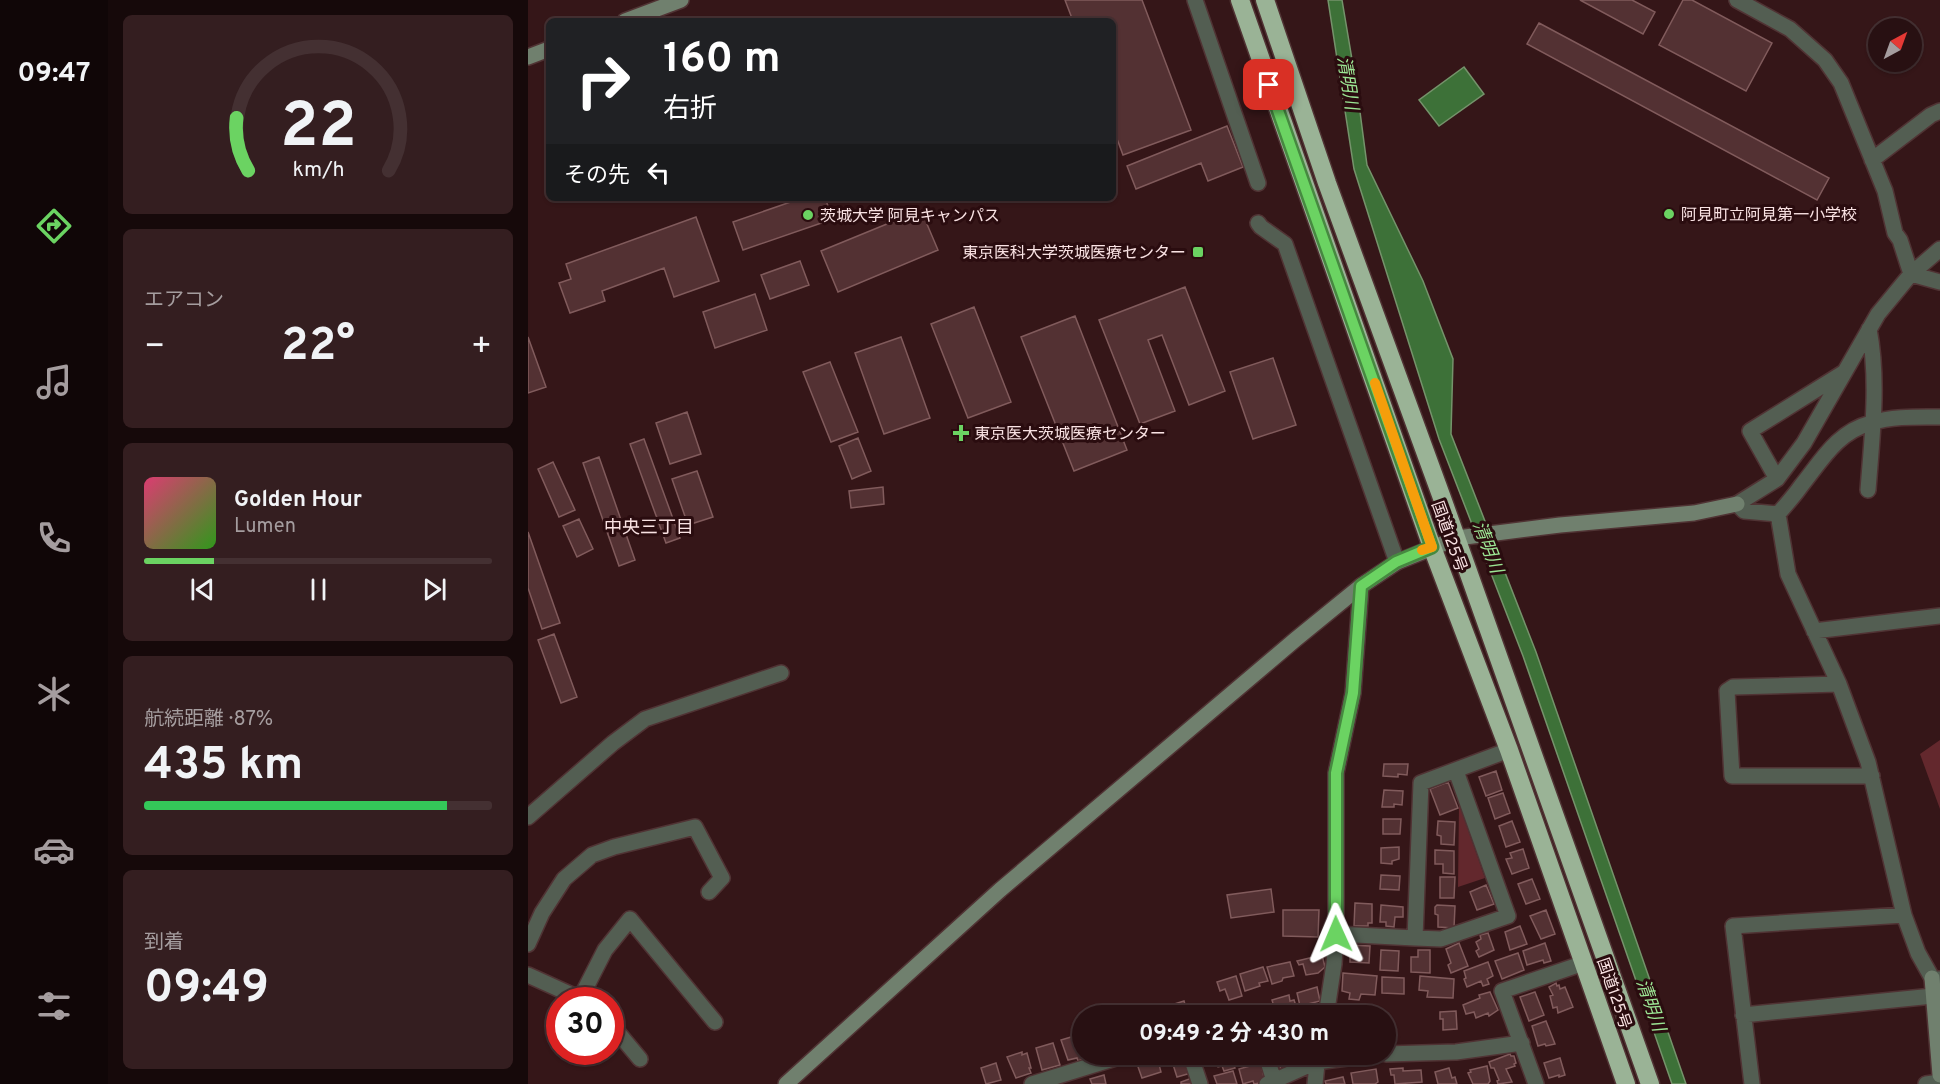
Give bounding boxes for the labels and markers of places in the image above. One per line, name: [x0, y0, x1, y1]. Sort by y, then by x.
pin: [1243, 59, 1294, 110]
place label: 阿見町立阿見第一小学校: [1681, 206, 1857, 226]
place label: 茨城大学 阿見キャンパス: [820, 207, 1000, 227]
marker: 阿見町立阿見第一小学校: [1662, 207, 1676, 221]
marker: 茨城大学 阿見キャンパス: [801, 208, 815, 222]
place label: 東京医科大学茨城医療センター: [962, 244, 1186, 264]
marker: 東京医科大学茨城医療センター: [1191, 245, 1205, 259]
marker: 東京医大茨城医療センター: [952, 424, 970, 442]
place label: 東京医大茨城医療センター: [974, 425, 1166, 445]

